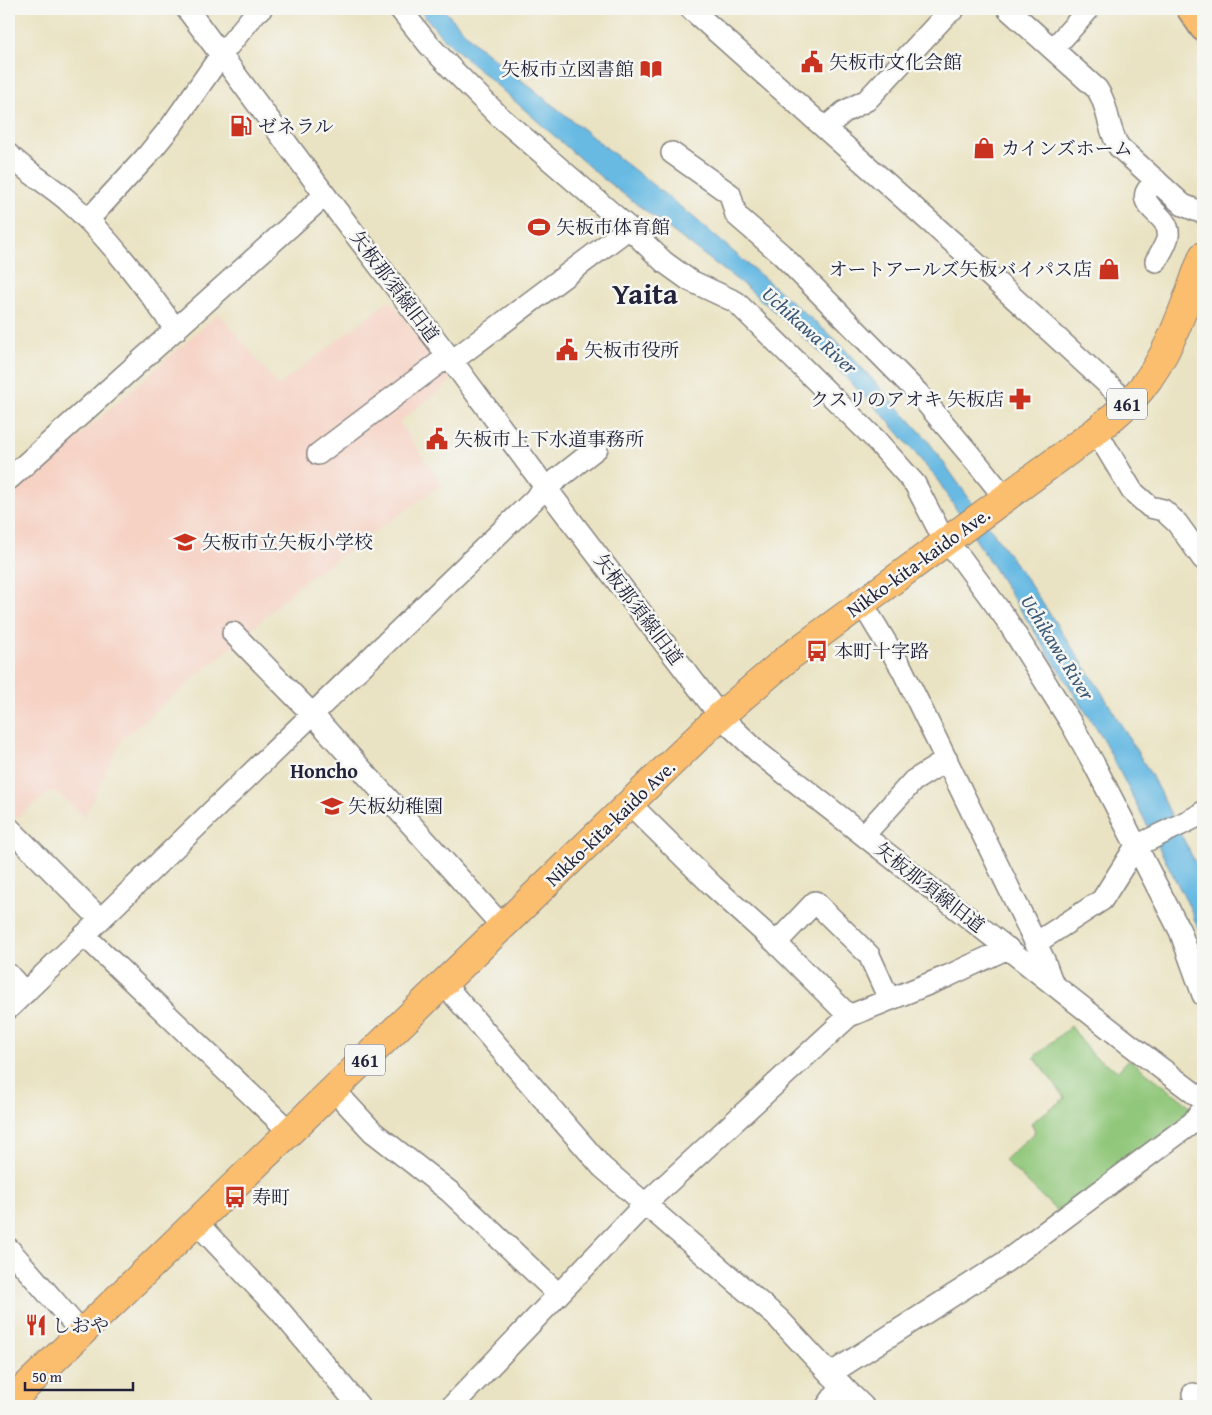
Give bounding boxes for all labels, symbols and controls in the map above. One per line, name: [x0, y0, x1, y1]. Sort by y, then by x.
place label: 矢板市文化会館: [829, 48, 962, 76]
public building icon: 矢板市文化会館: [799, 49, 825, 75]
place label: 矢板市立図書館: [501, 55, 634, 83]
library icon: 矢板市立図書館: [638, 56, 664, 82]
place label: ゼネラル: [258, 112, 333, 140]
fuel station icon: ゼネラル: [228, 113, 254, 139]
place label: カインズホーム: [1001, 134, 1133, 162]
shop icon: カインズホーム: [971, 135, 997, 161]
place label: 矢板市体育館: [556, 213, 670, 241]
sports icon: 矢板市体育館: [526, 214, 552, 240]
street label: 矢板那須線旧道: [344, 224, 446, 348]
place label: オートアールズ矢板バイパス店: [828, 255, 1092, 283]
shop icon: オートアールズ矢板バイパス店: [1096, 256, 1122, 282]
district label: Yaita: [612, 272, 678, 315]
water label: Uchikawa River: [756, 279, 865, 381]
place label: 矢板市役所: [584, 336, 679, 364]
public building icon: 矢板市役所: [554, 337, 580, 363]
place label: クスリのアオキ 矢板店: [810, 385, 1004, 413]
pharmacy icon: クスリのアオキ 矢板店: [1007, 386, 1033, 412]
road number: 461: [1107, 388, 1147, 419]
place label: 矢板市上下水道事務所: [454, 425, 644, 453]
public building icon: 矢板市上下水道事務所: [424, 426, 450, 452]
street label: Nikko-kita-kaido Ave.: [841, 500, 995, 624]
place label: 矢板市立矢板小学校: [202, 528, 373, 556]
school or university icon: 矢板市立矢板小学校: [172, 529, 198, 555]
street label: 矢板那須線旧道: [588, 547, 690, 671]
water label: Uchikawa River: [1014, 589, 1102, 706]
place label: 本町十字路: [834, 637, 929, 665]
bus stop icon: 本町十字路: [804, 638, 830, 664]
street label: Nikko-kita-kaido Ave.: [539, 753, 681, 893]
district label: Honcho: [290, 756, 358, 785]
place label: 矢板幼稚園: [348, 792, 443, 820]
school or university icon: 矢板幼稚園: [319, 793, 345, 819]
street label: 矢板那須線旧道: [869, 835, 991, 939]
road number: 461: [345, 1044, 385, 1076]
place label: 寿町: [252, 1183, 290, 1211]
bus stop icon: 寿町: [222, 1184, 248, 1210]
place label: しおや: [52, 1311, 109, 1339]
restaurant icon: しおや: [23, 1312, 49, 1338]
scale bar: [25, 1360, 132, 1392]
text: 50 m: [32, 1366, 63, 1387]

